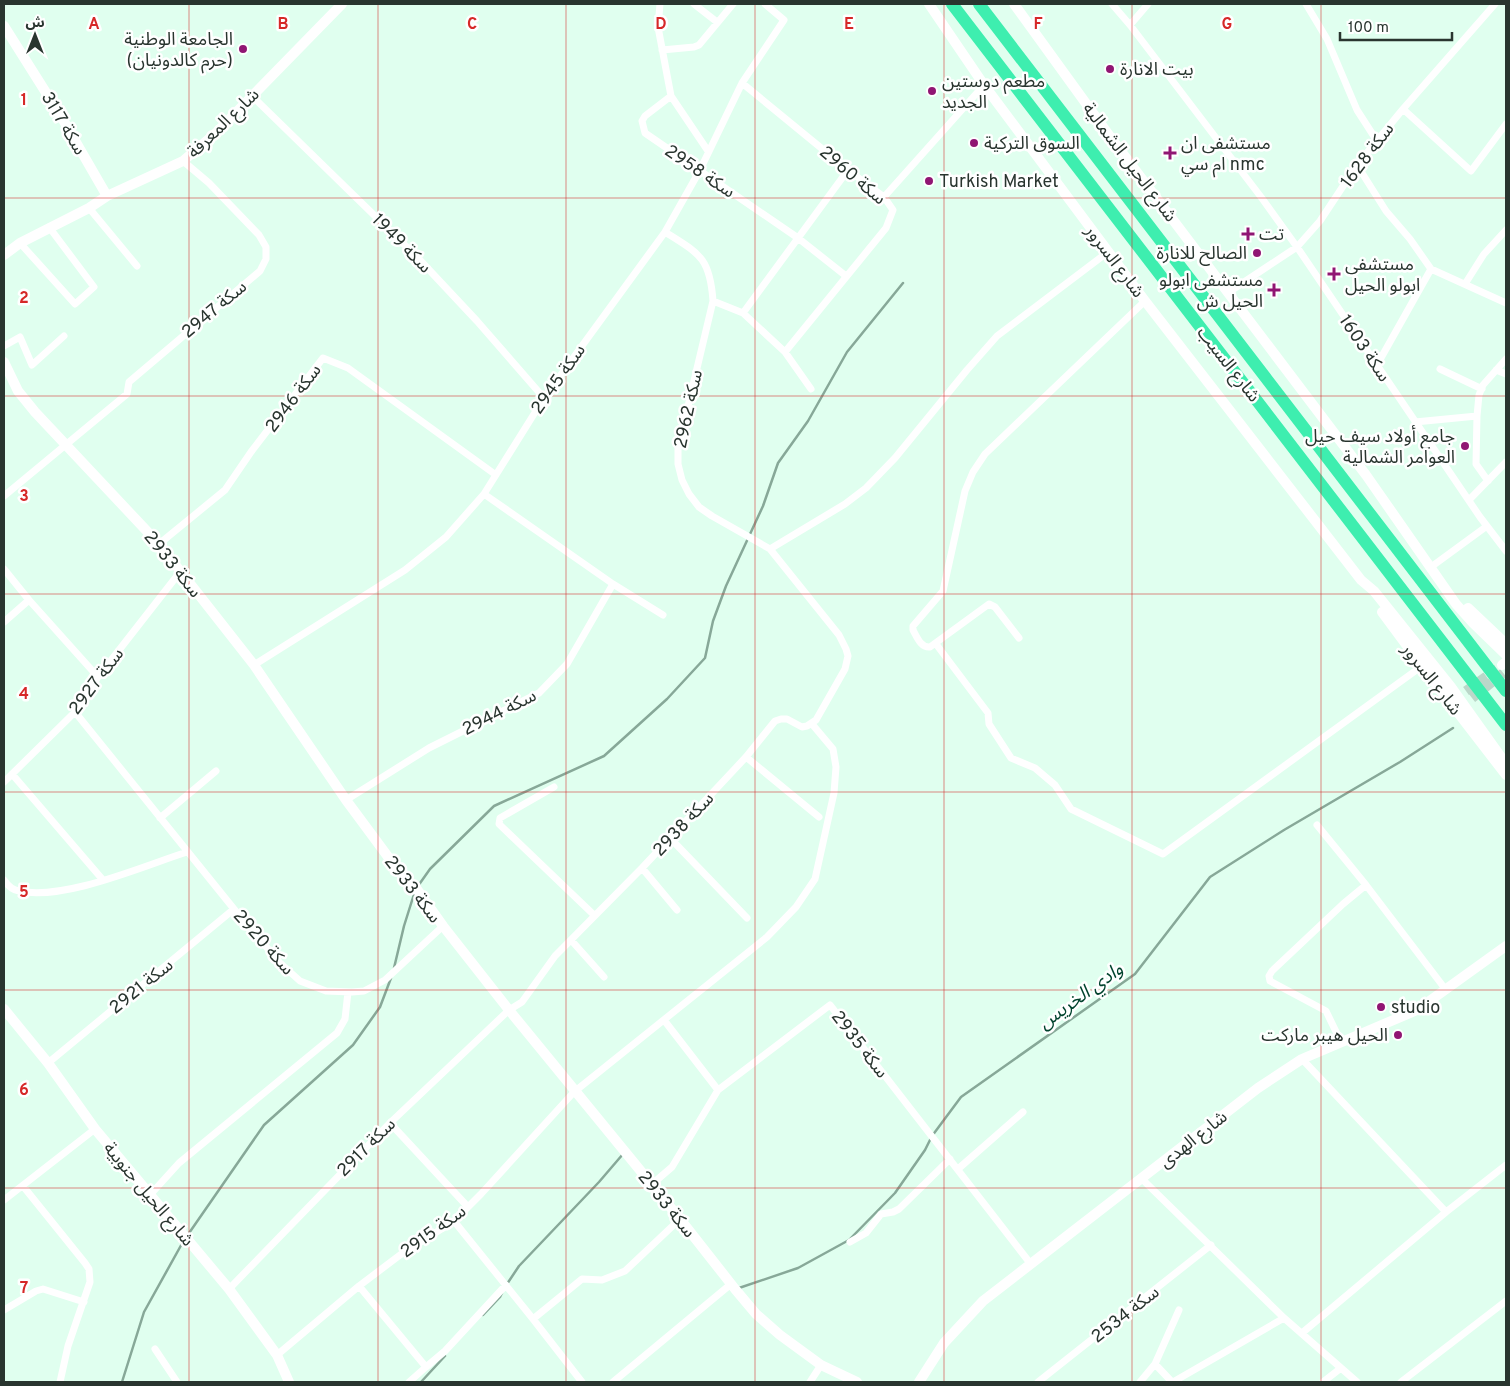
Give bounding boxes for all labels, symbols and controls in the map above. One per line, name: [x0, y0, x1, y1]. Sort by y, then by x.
north arrow: [10, 10, 60, 60]
scale bar: [1340, 10, 1452, 42]
text: ش: [25, 15, 45, 32]
text: A: [88, 15, 100, 35]
text: B: [277, 15, 289, 35]
text: C: [467, 15, 477, 35]
text: D: [655, 15, 667, 35]
text: E: [844, 15, 854, 35]
text: F: [1033, 15, 1043, 35]
text: G: [1222, 15, 1232, 35]
text: 100 m: [1348, 19, 1389, 38]
place label: الجامعة الوطنية (حرم كالدونيان): [124, 29, 233, 74]
marker: الجامعة الوطنية (حرم كالدونيان): [237, 43, 249, 55]
place label: بيت الانارة: [1120, 59, 1193, 82]
marker: بيت الانارة: [1104, 63, 1116, 75]
place label: مطعم دوستين الجديد: [942, 71, 1045, 115]
street label: شارع المعرفة: [183, 84, 266, 165]
marker: مطعم دوستين الجديد: [926, 85, 938, 97]
street label: سكة 3117: [35, 88, 91, 160]
text: 1: [21, 91, 27, 111]
street label: شارع الحيل الشمالية: [1076, 99, 1181, 228]
street label: سكة 1628: [1336, 119, 1400, 193]
place label: السوق التركية: [984, 133, 1080, 156]
place label: مستشفى ان ام سي nmc: [1181, 133, 1271, 178]
marker: السوق التركية: [968, 137, 980, 149]
street label: سكة 2958: [659, 140, 739, 204]
street label: سكة 2960: [814, 142, 890, 211]
marker: مستشفى ان ام سي nmc: [1163, 146, 1177, 160]
place label: Turkish Market: [939, 171, 1059, 194]
marker: Turkish Market: [923, 175, 935, 187]
street label: سكة 1949: [366, 209, 436, 279]
street label: شارع السرور: [1078, 220, 1149, 304]
place label: تت: [1259, 224, 1284, 247]
marker: تت: [1241, 227, 1255, 241]
place label: الصالح للانارة: [1156, 243, 1247, 266]
marker: الصالح للانارة: [1251, 247, 1263, 259]
place label: مستشفى ابولو الحيل: [1345, 254, 1420, 298]
marker: مستشفى ابولو الحيل: [1327, 267, 1341, 281]
place label: مستشفى ابولو الحيل ش: [1159, 270, 1263, 314]
street label: سكة 2947: [178, 276, 252, 344]
marker: مستشفى ابولو الحيل ش: [1267, 283, 1281, 297]
text: 2: [19, 289, 29, 309]
street label: سكة 1603: [1333, 311, 1395, 387]
street label: شارع السيب: [1190, 322, 1265, 408]
street label: سكة 2945: [527, 340, 592, 419]
street label: سكة 2946: [261, 360, 327, 438]
street label: سكة 2962: [670, 368, 709, 451]
place label: جامع أولاد سيف حيل العوامر الشمالية: [1305, 425, 1455, 470]
marker: جامع أولاد سيف حيل العوامر الشمالية: [1459, 440, 1471, 452]
text: 3: [19, 487, 29, 507]
street label: سكة 2933: [138, 527, 206, 603]
street label: شارع السرور: [1394, 638, 1466, 721]
street label: سكة 2927: [64, 644, 130, 720]
text: 4: [19, 685, 29, 705]
street label: سكة 2944: [459, 685, 541, 742]
street label: سكة 2938: [648, 788, 720, 862]
street label: سكة 2933: [378, 851, 445, 928]
text: 5: [19, 883, 29, 903]
street label: سكة 2920: [227, 905, 298, 981]
street label: سكة 2921: [105, 954, 179, 1020]
water label: وادي الخريس: [1034, 957, 1130, 1037]
place label: studio: [1391, 997, 1440, 1020]
marker: studio: [1375, 1001, 1387, 1013]
street label: سكة 2935: [825, 1006, 893, 1084]
place label: الحيل هيبر ماركت: [1261, 1025, 1388, 1048]
marker: الحيل هيبر ماركت: [1392, 1029, 1404, 1041]
text: 6: [19, 1081, 29, 1101]
street label: شارع الهدى: [1155, 1106, 1233, 1175]
street label: سكة 2917: [333, 1114, 401, 1182]
street label: شارع الحيل جنوبية: [97, 1138, 198, 1253]
street label: سكة 2933: [632, 1167, 700, 1243]
street label: سكة 2915: [396, 1201, 471, 1264]
text: 7: [20, 1279, 28, 1299]
street label: سكة 2534: [1087, 1281, 1165, 1349]

